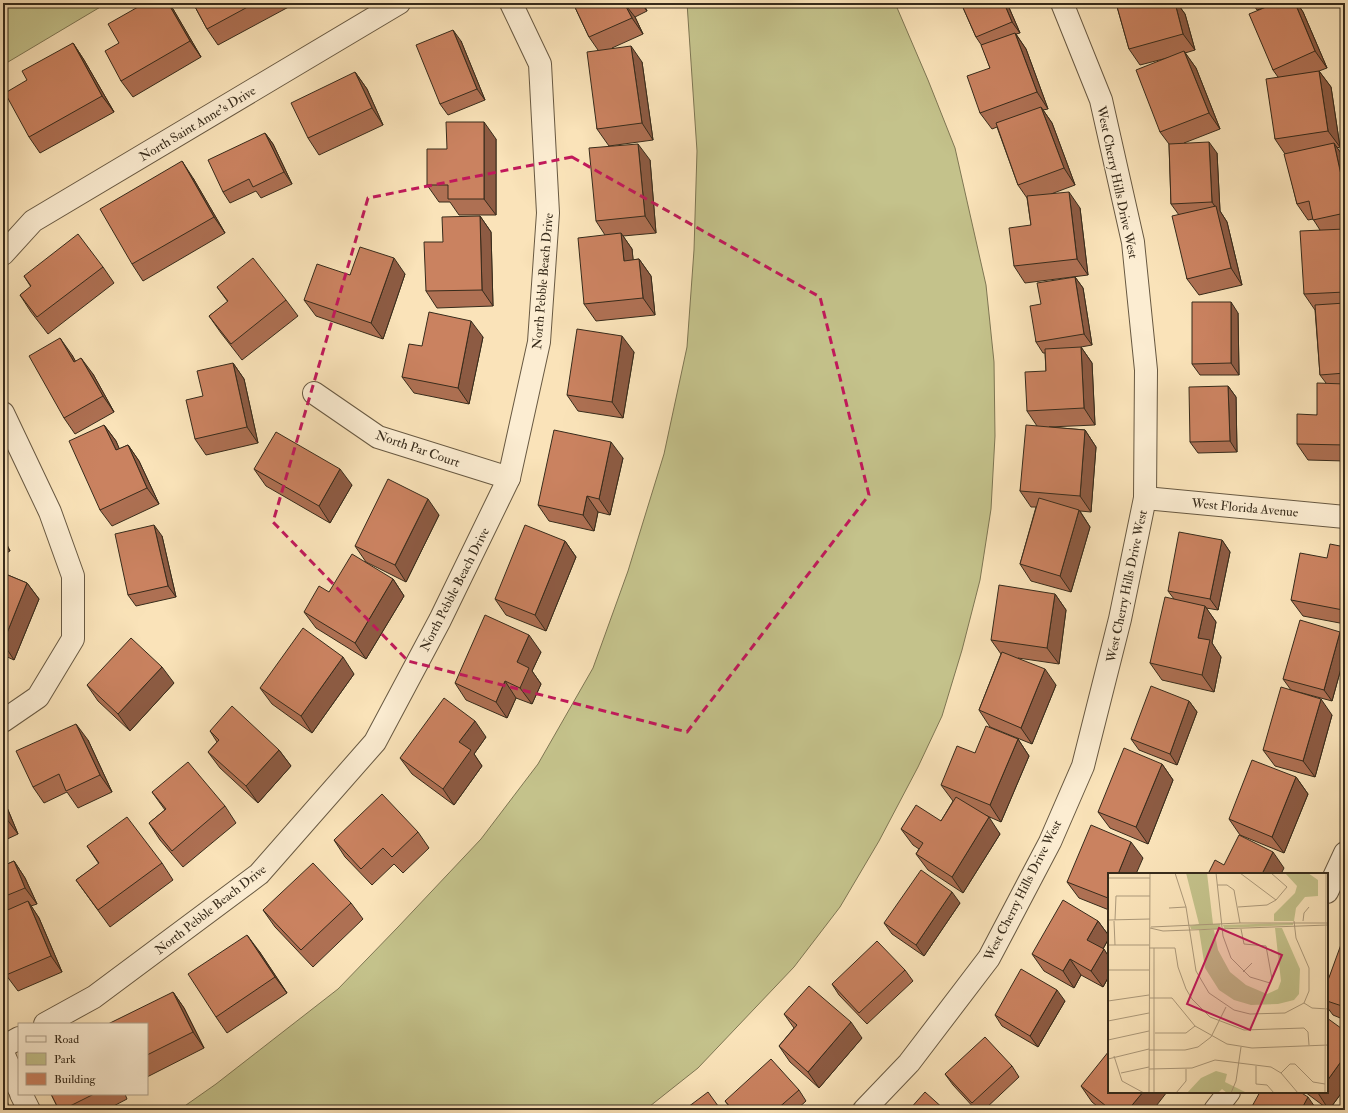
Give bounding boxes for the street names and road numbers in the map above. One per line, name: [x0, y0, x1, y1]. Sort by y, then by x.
street label: North Saint Anne's Drive: [136, 82, 259, 165]
street label: West Cherry Hills Drive West: [1092, 104, 1141, 260]
street label: North Pebble Beach Drive: [529, 212, 557, 350]
street label: North Par Court: [373, 427, 462, 471]
street label: West Florida Avenue: [1190, 495, 1299, 521]
street label: West Cherry Hills Drive West: [1103, 509, 1152, 665]
street label: North Pebble Beach Drive: [417, 524, 493, 654]
street label: West Cherry Hills Drive West: [980, 818, 1066, 965]
street label: North Pebble Beach Drive: [152, 861, 270, 958]

